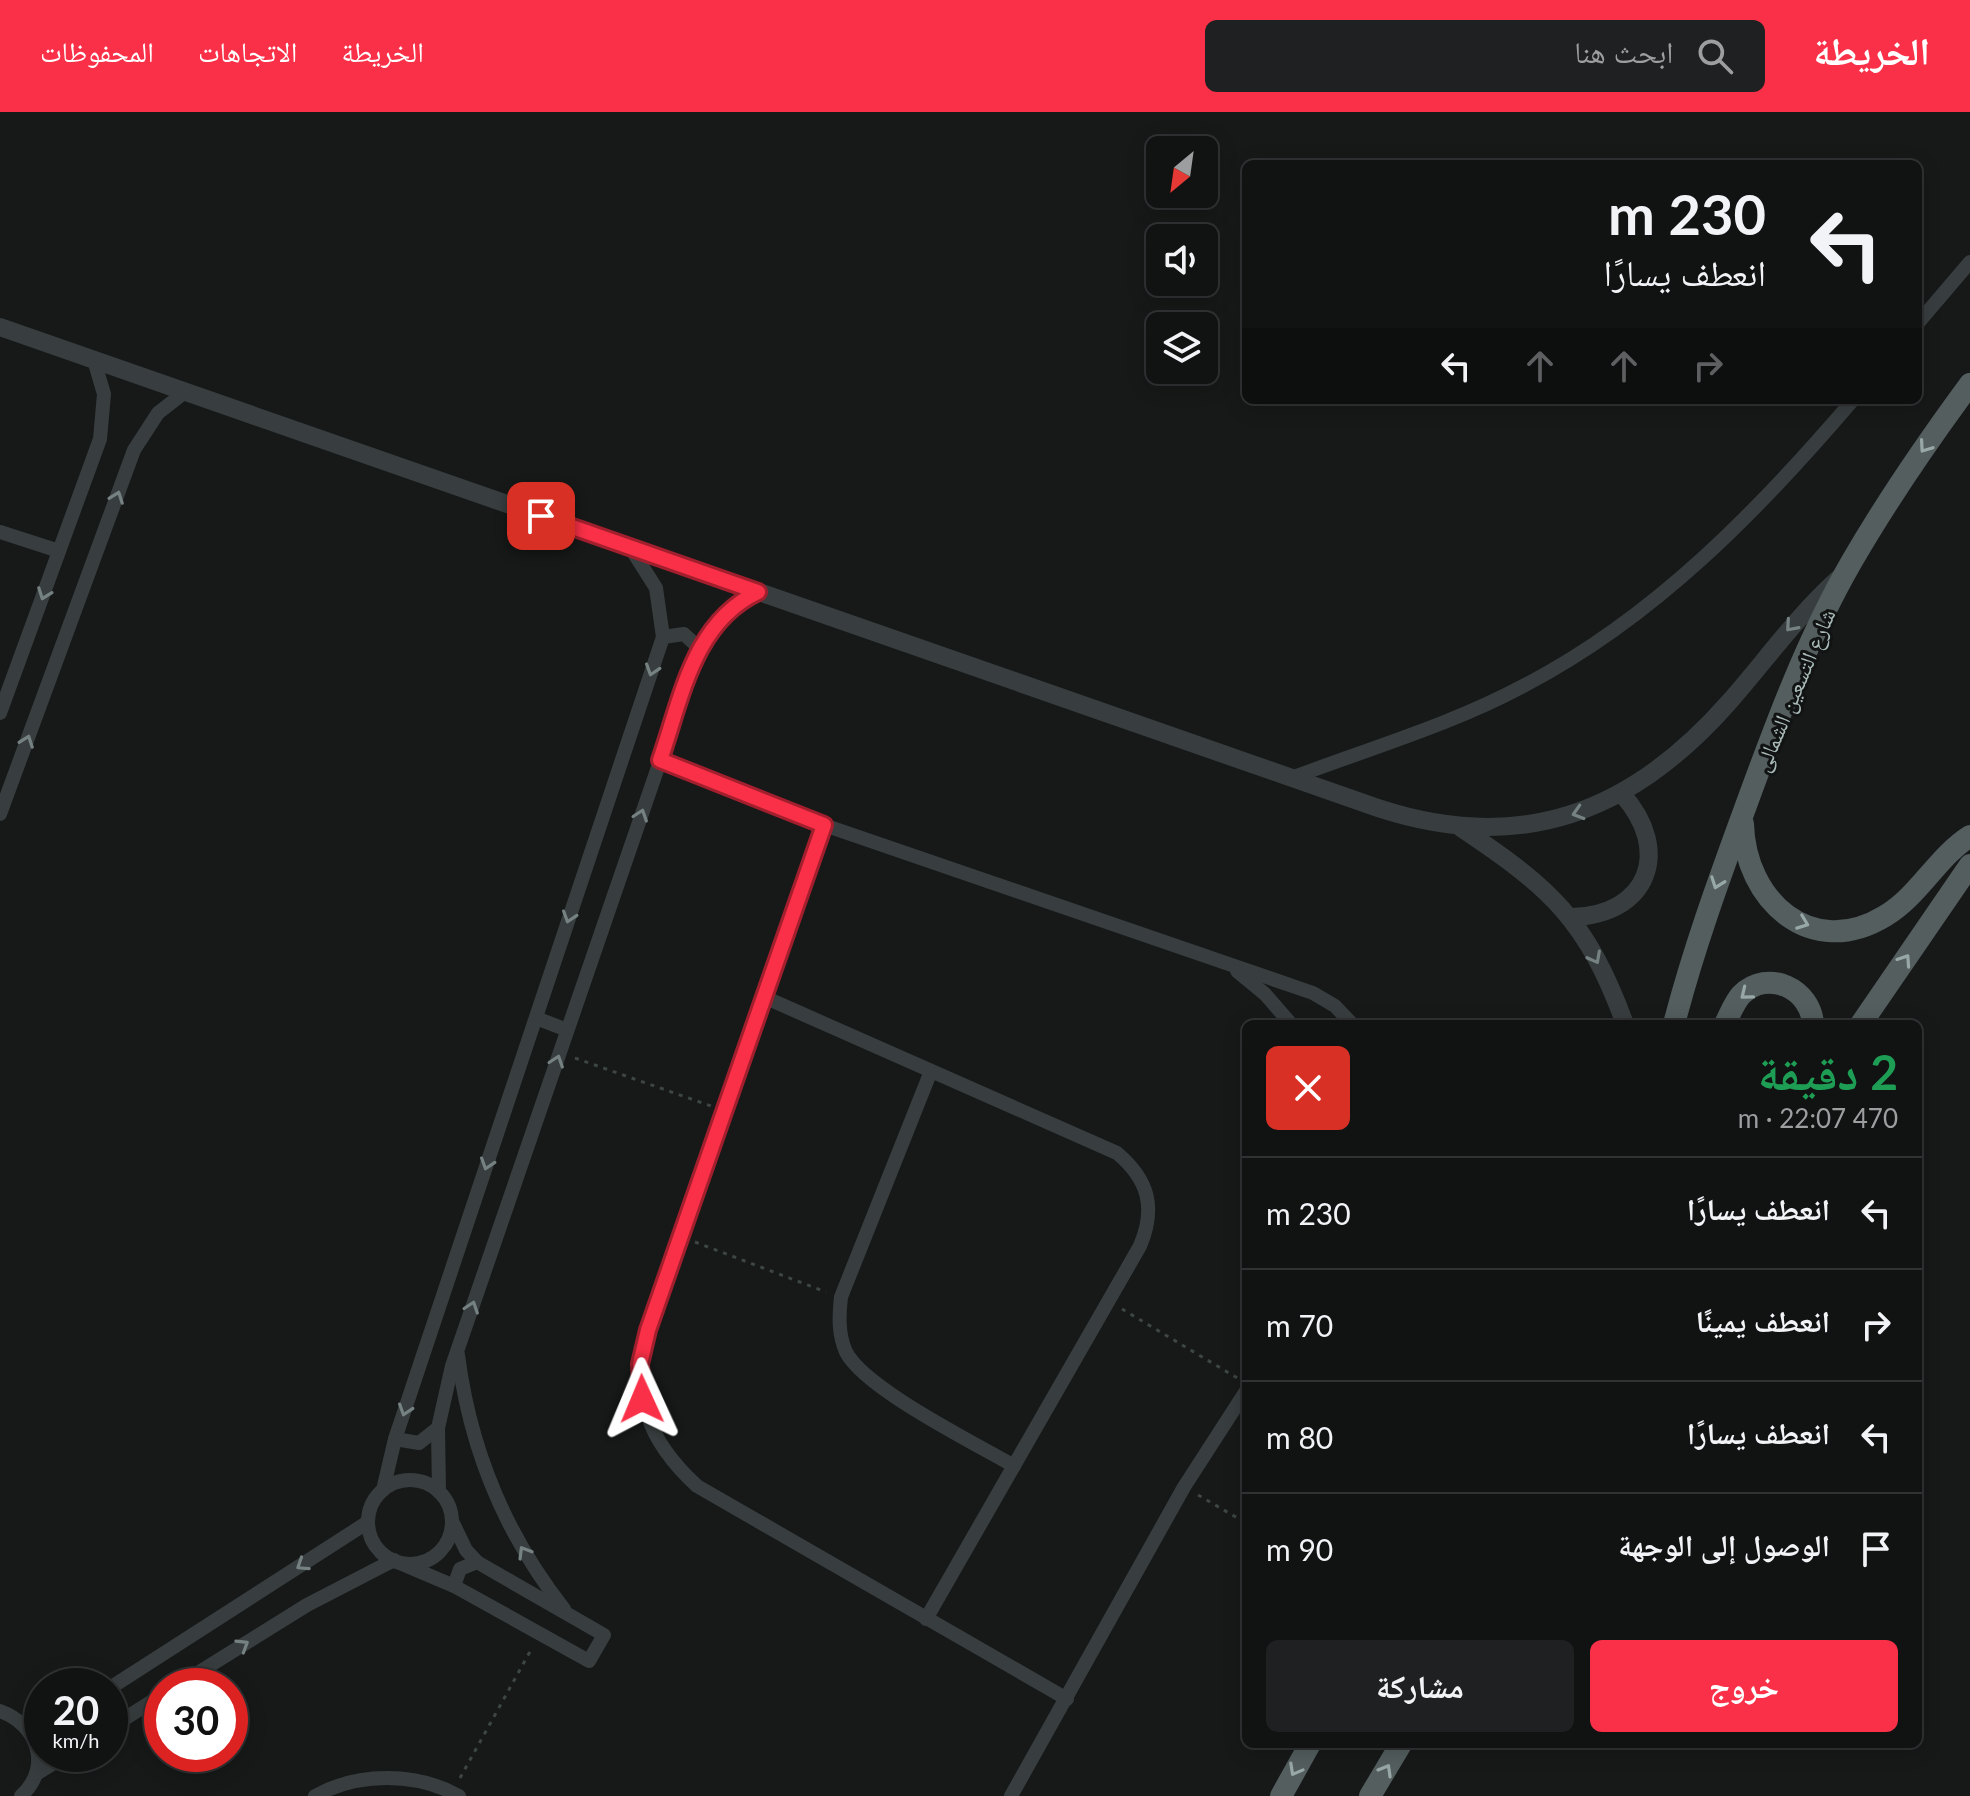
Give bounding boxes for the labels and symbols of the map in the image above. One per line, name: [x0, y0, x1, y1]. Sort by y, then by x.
north arrow: [1146, 136, 1218, 208]
one-way arrow: [1920, 439, 1935, 453]
pin: [507, 482, 575, 550]
one-way arrow: [107, 491, 124, 505]
one-way arrow: [37, 586, 53, 600]
street label: شارع التسعين الشمالى: [1748, 604, 1841, 776]
one-way arrow: [1786, 617, 1801, 632]
one-way arrow: [645, 663, 661, 677]
one-way arrow: [17, 735, 34, 749]
one-way arrow: [1572, 804, 1586, 820]
one-way arrow: [632, 809, 648, 823]
one-way arrow: [1710, 875, 1727, 889]
one-way arrow: [563, 909, 579, 923]
one-way arrow: [1795, 913, 1809, 929]
one-way arrow: [1586, 949, 1601, 964]
one-way arrow: [1895, 954, 1910, 968]
one-way arrow: [1741, 984, 1756, 999]
one-way arrow: [547, 1055, 563, 1069]
one-way arrow: [481, 1156, 497, 1170]
one-way arrow: [462, 1301, 479, 1315]
position arrow: [600, 1357, 684, 1441]
one-way arrow: [398, 1402, 414, 1416]
one-way arrow: [519, 1546, 534, 1561]
one-way arrow: [296, 1555, 311, 1570]
one-way arrow: [234, 1639, 249, 1654]
speed limit sign: 30: [144, 1668, 248, 1772]
one-way arrow: [1290, 1762, 1305, 1776]
one-way arrow: [1376, 1764, 1392, 1779]

